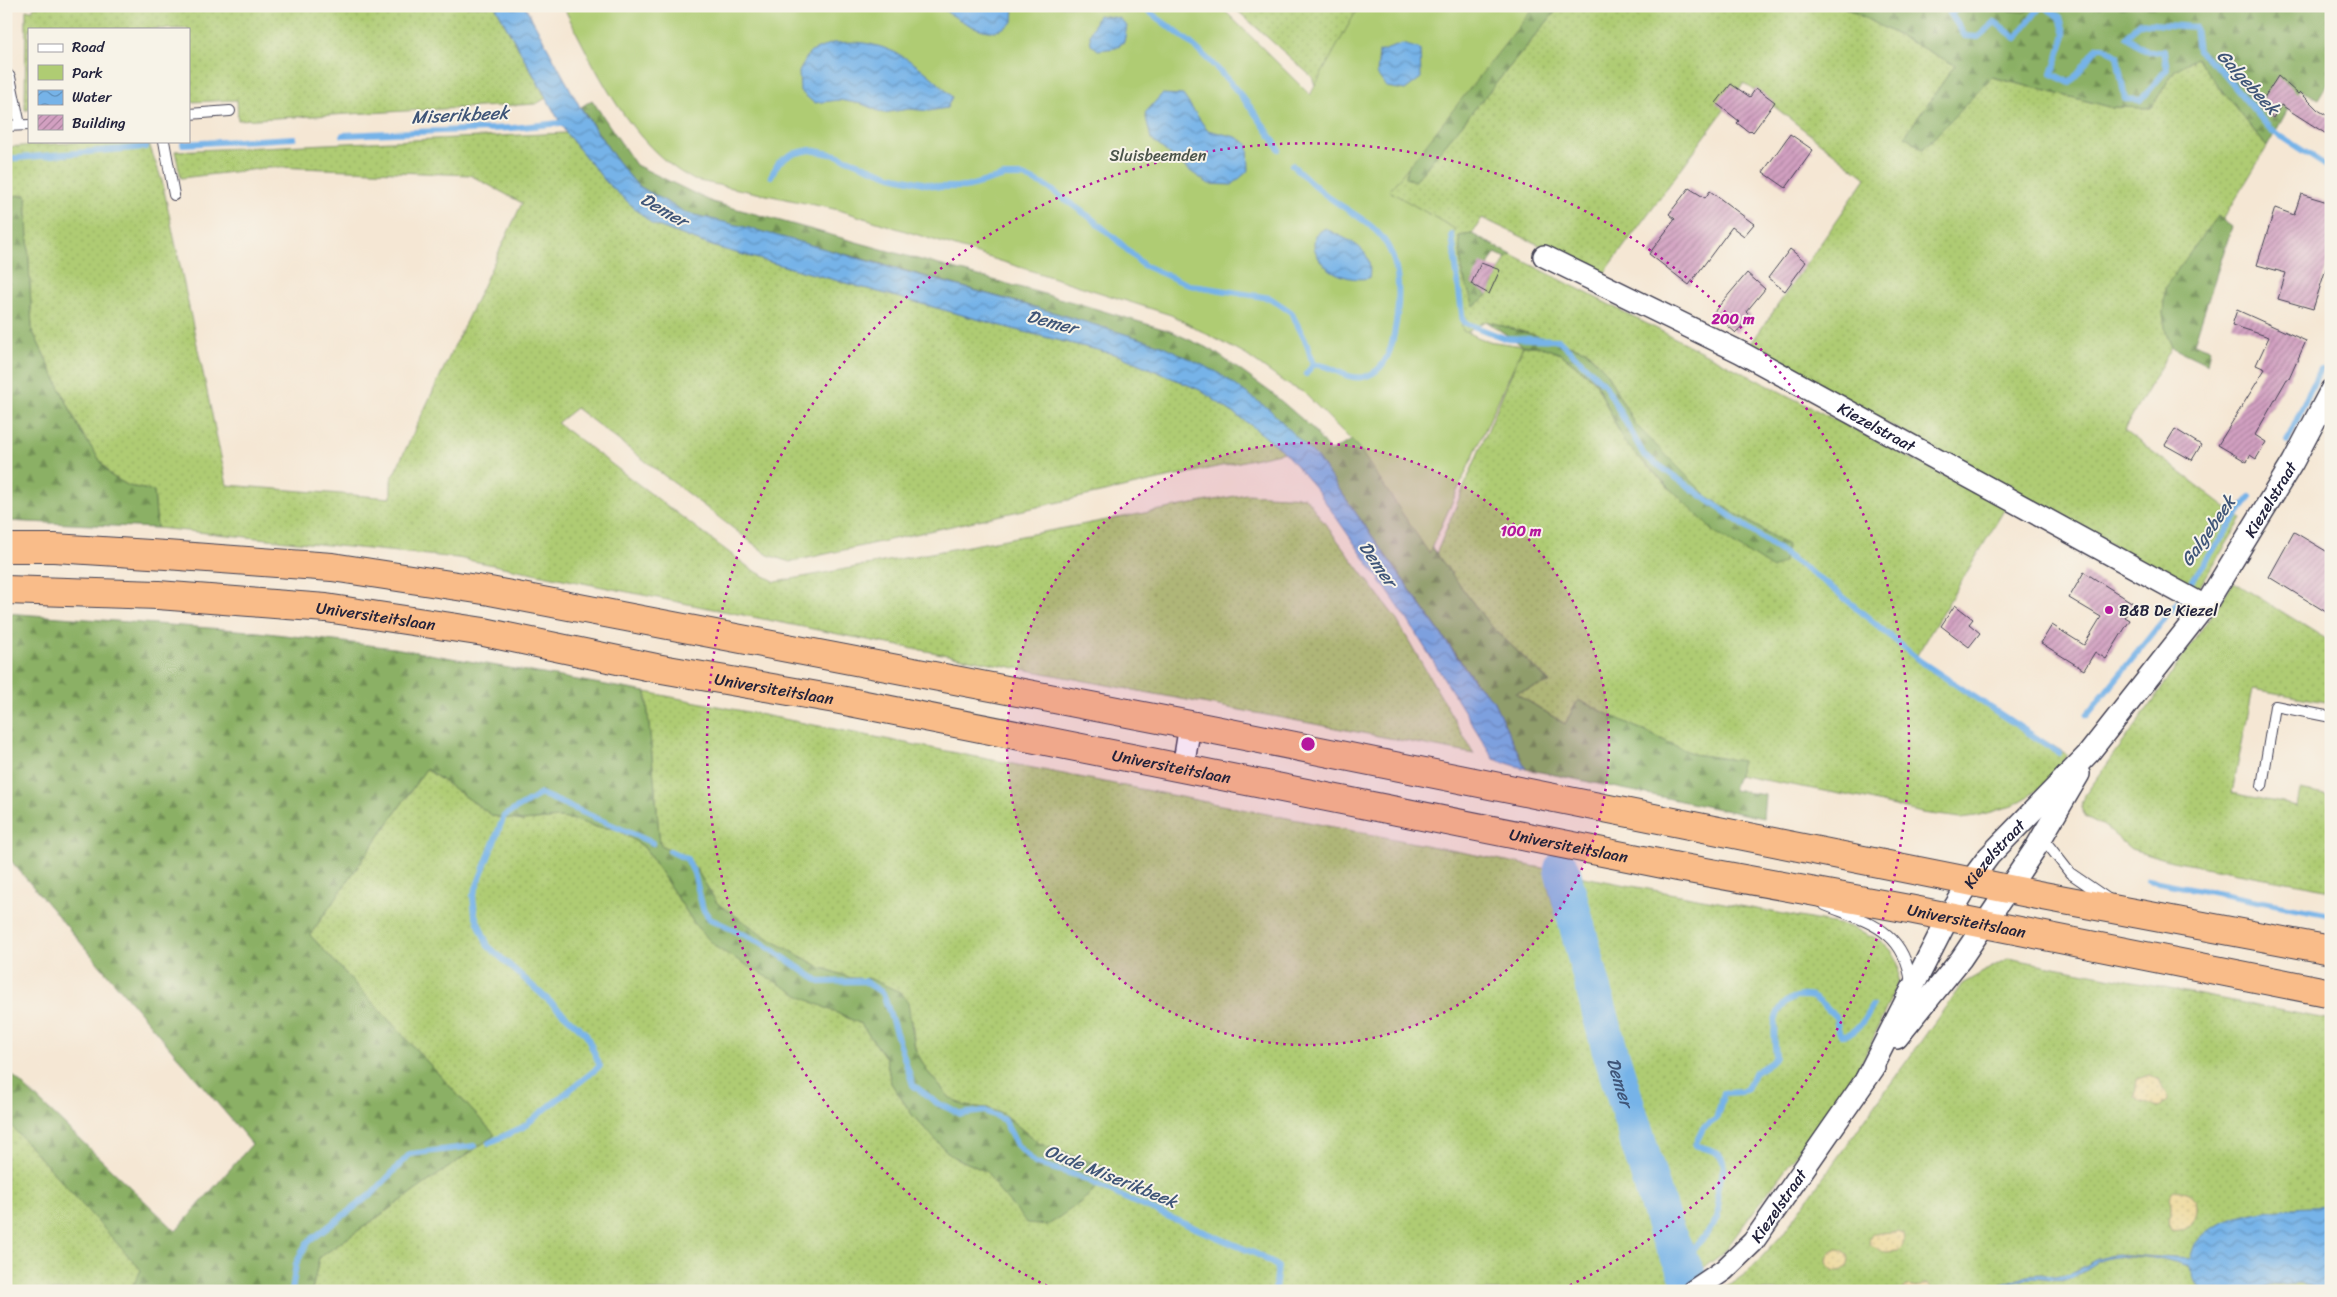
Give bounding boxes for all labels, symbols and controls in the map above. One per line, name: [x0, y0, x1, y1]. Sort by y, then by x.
legend: [28, 28, 190, 142]
text: Road: [72, 34, 105, 60]
water label: Galgebeek: [2209, 42, 2289, 124]
text: Park: [72, 60, 103, 86]
text: Water: [72, 84, 112, 110]
water label: Miserikbeek: [411, 96, 512, 134]
text: Building: [72, 110, 126, 136]
park label: Sluisbeemden: [1109, 141, 1207, 170]
water label: Demer: [634, 184, 697, 238]
water label: Demer: [1023, 300, 1084, 345]
text: 200 m: [1710, 306, 1755, 332]
street label: Kiezelstraat: [1832, 394, 1921, 460]
street label: Kiezelstraat: [2236, 455, 2305, 543]
water label: Galgebeek: [2172, 487, 2246, 573]
text: 100 m: [1501, 518, 1542, 544]
water label: Demer: [1350, 534, 1408, 597]
street label: Universiteitslaan: [315, 593, 438, 639]
place label: B&B De Kiezel: [2119, 596, 2218, 625]
marker: B&B De Kiezel: [2103, 604, 2115, 616]
street label: Universiteitslaan: [712, 664, 836, 713]
centre of rings: [1299, 735, 1317, 753]
street label: Universiteitslaan: [1110, 740, 1234, 792]
street label: Kiezelstraat: [1955, 812, 2033, 894]
street label: Universiteitslaan: [1507, 819, 1631, 871]
street label: Universiteitslaan: [1905, 895, 2029, 947]
water label: Demer: [1597, 1053, 1644, 1115]
water label: Oude Miserikbeek: [1040, 1135, 1184, 1218]
street label: Kiezelstraat: [1742, 1162, 1815, 1249]

